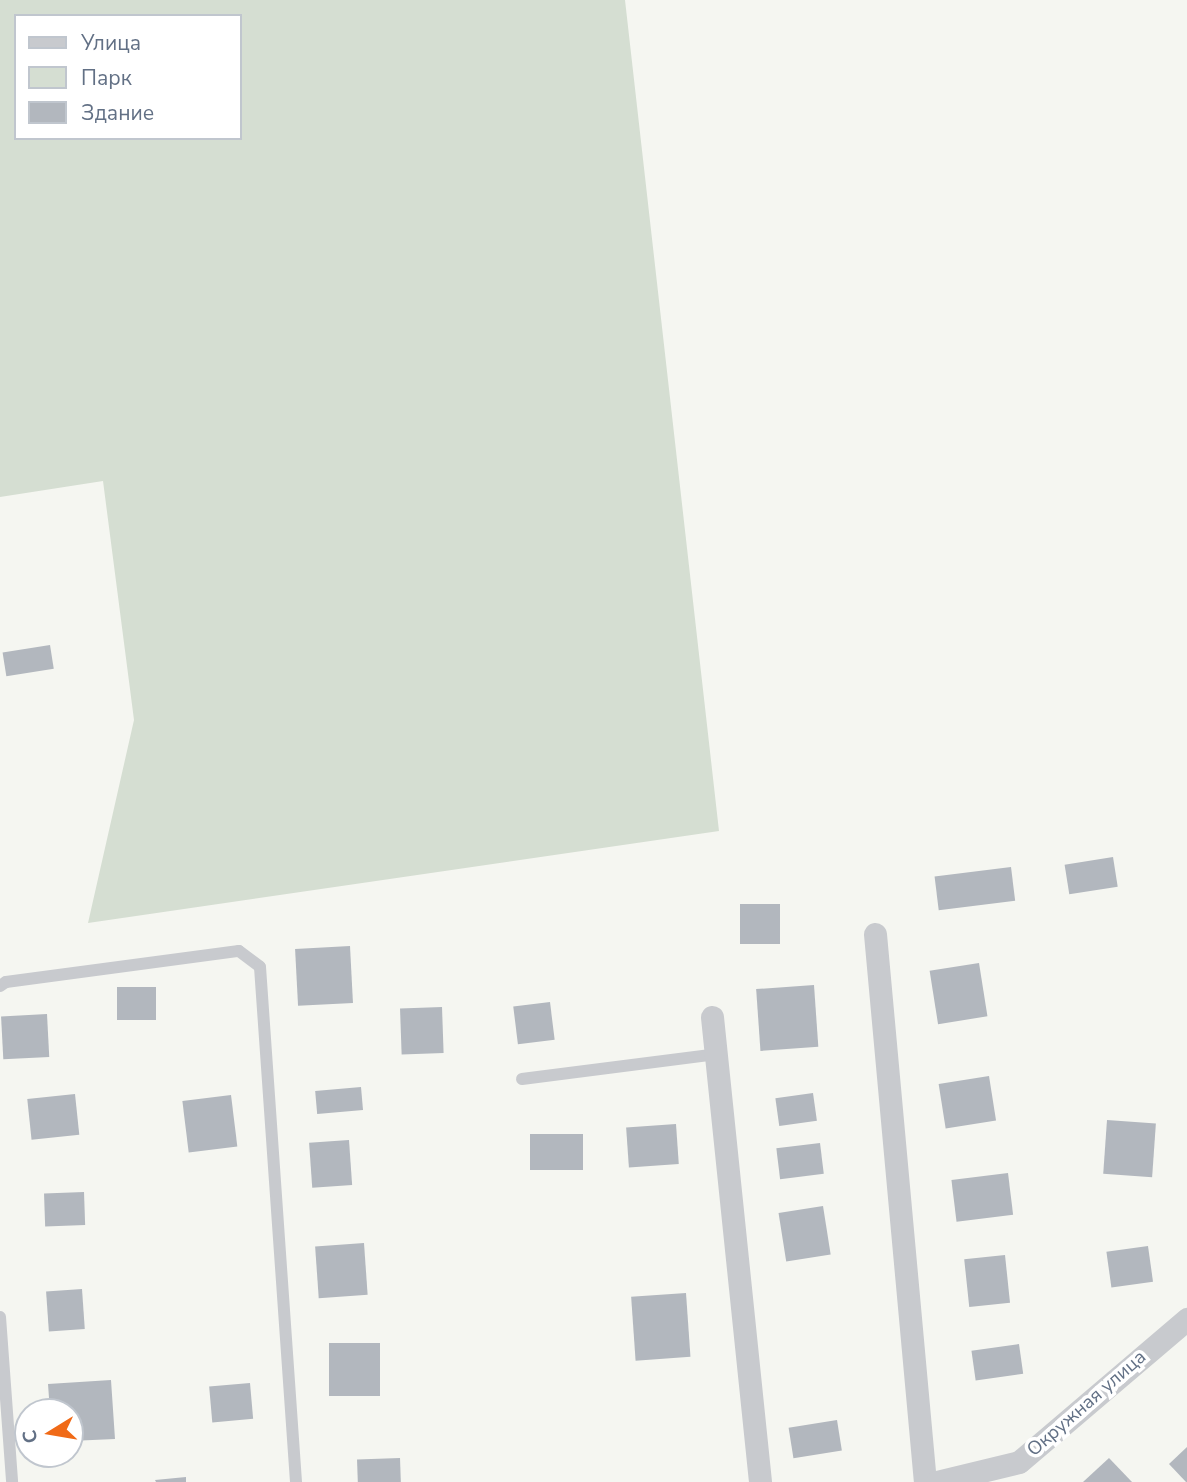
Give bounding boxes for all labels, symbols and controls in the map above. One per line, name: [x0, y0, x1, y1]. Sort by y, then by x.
legend: [14, 14, 242, 140]
text: Улица: [81, 29, 141, 57]
text: Парк: [81, 64, 132, 92]
text: Здание: [81, 99, 154, 127]
street label: Окружная улица: [1023, 1346, 1151, 1462]
north arrow: [14, 1398, 84, 1468]
text: С: [16, 1428, 44, 1445]

